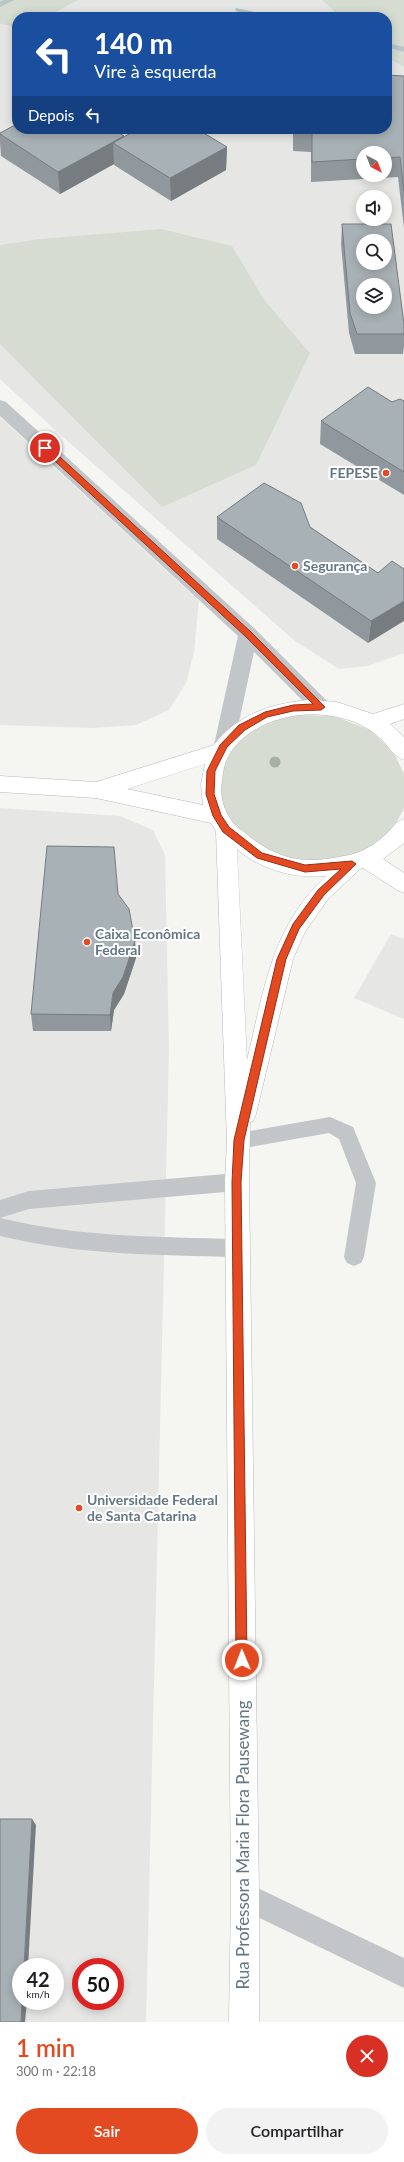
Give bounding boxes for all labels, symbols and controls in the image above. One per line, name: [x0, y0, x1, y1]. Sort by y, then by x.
text: 140 m: [94, 26, 173, 60]
icon: left: [28, 28, 80, 80]
text: Vire à esquerda: [94, 60, 217, 82]
icon: left: [82, 104, 104, 126]
text: Depois: [28, 106, 74, 124]
north arrow: [356, 146, 392, 182]
map controls: [356, 146, 392, 314]
button: sound: [356, 190, 392, 226]
button: search: [356, 234, 392, 270]
button: layers: [356, 278, 392, 314]
pin: [28, 431, 62, 465]
icon: arrive: [34, 437, 56, 459]
place label: FEPESE: [330, 464, 378, 481]
marker: FEPESE: [381, 468, 391, 478]
place label: Segurança: [303, 557, 367, 574]
marker: Segurança: [290, 561, 300, 571]
place label: Caixa Econômica Federal: [95, 925, 200, 958]
marker: Caixa Econômica Federal: [82, 937, 92, 947]
place label: Universidade Federal de Santa Catarina: [87, 1491, 218, 1524]
marker: Universidade Federal de Santa Catarina: [74, 1503, 84, 1513]
position arrow: [221, 1639, 263, 1681]
street label: Rua Professora Maria Flora Pausewang: [232, 1700, 253, 1989]
speed limit sign: 50: [72, 1958, 124, 2010]
text: 42: [26, 1967, 50, 1991]
text: km/h: [26, 1988, 50, 2000]
text: 1 min: [16, 2033, 75, 2062]
button: close: [346, 2035, 388, 2077]
text: 300 m · 22:18: [16, 2063, 96, 2079]
button: Sair: [16, 2108, 198, 2154]
button: Compartilhar: [206, 2108, 388, 2154]

